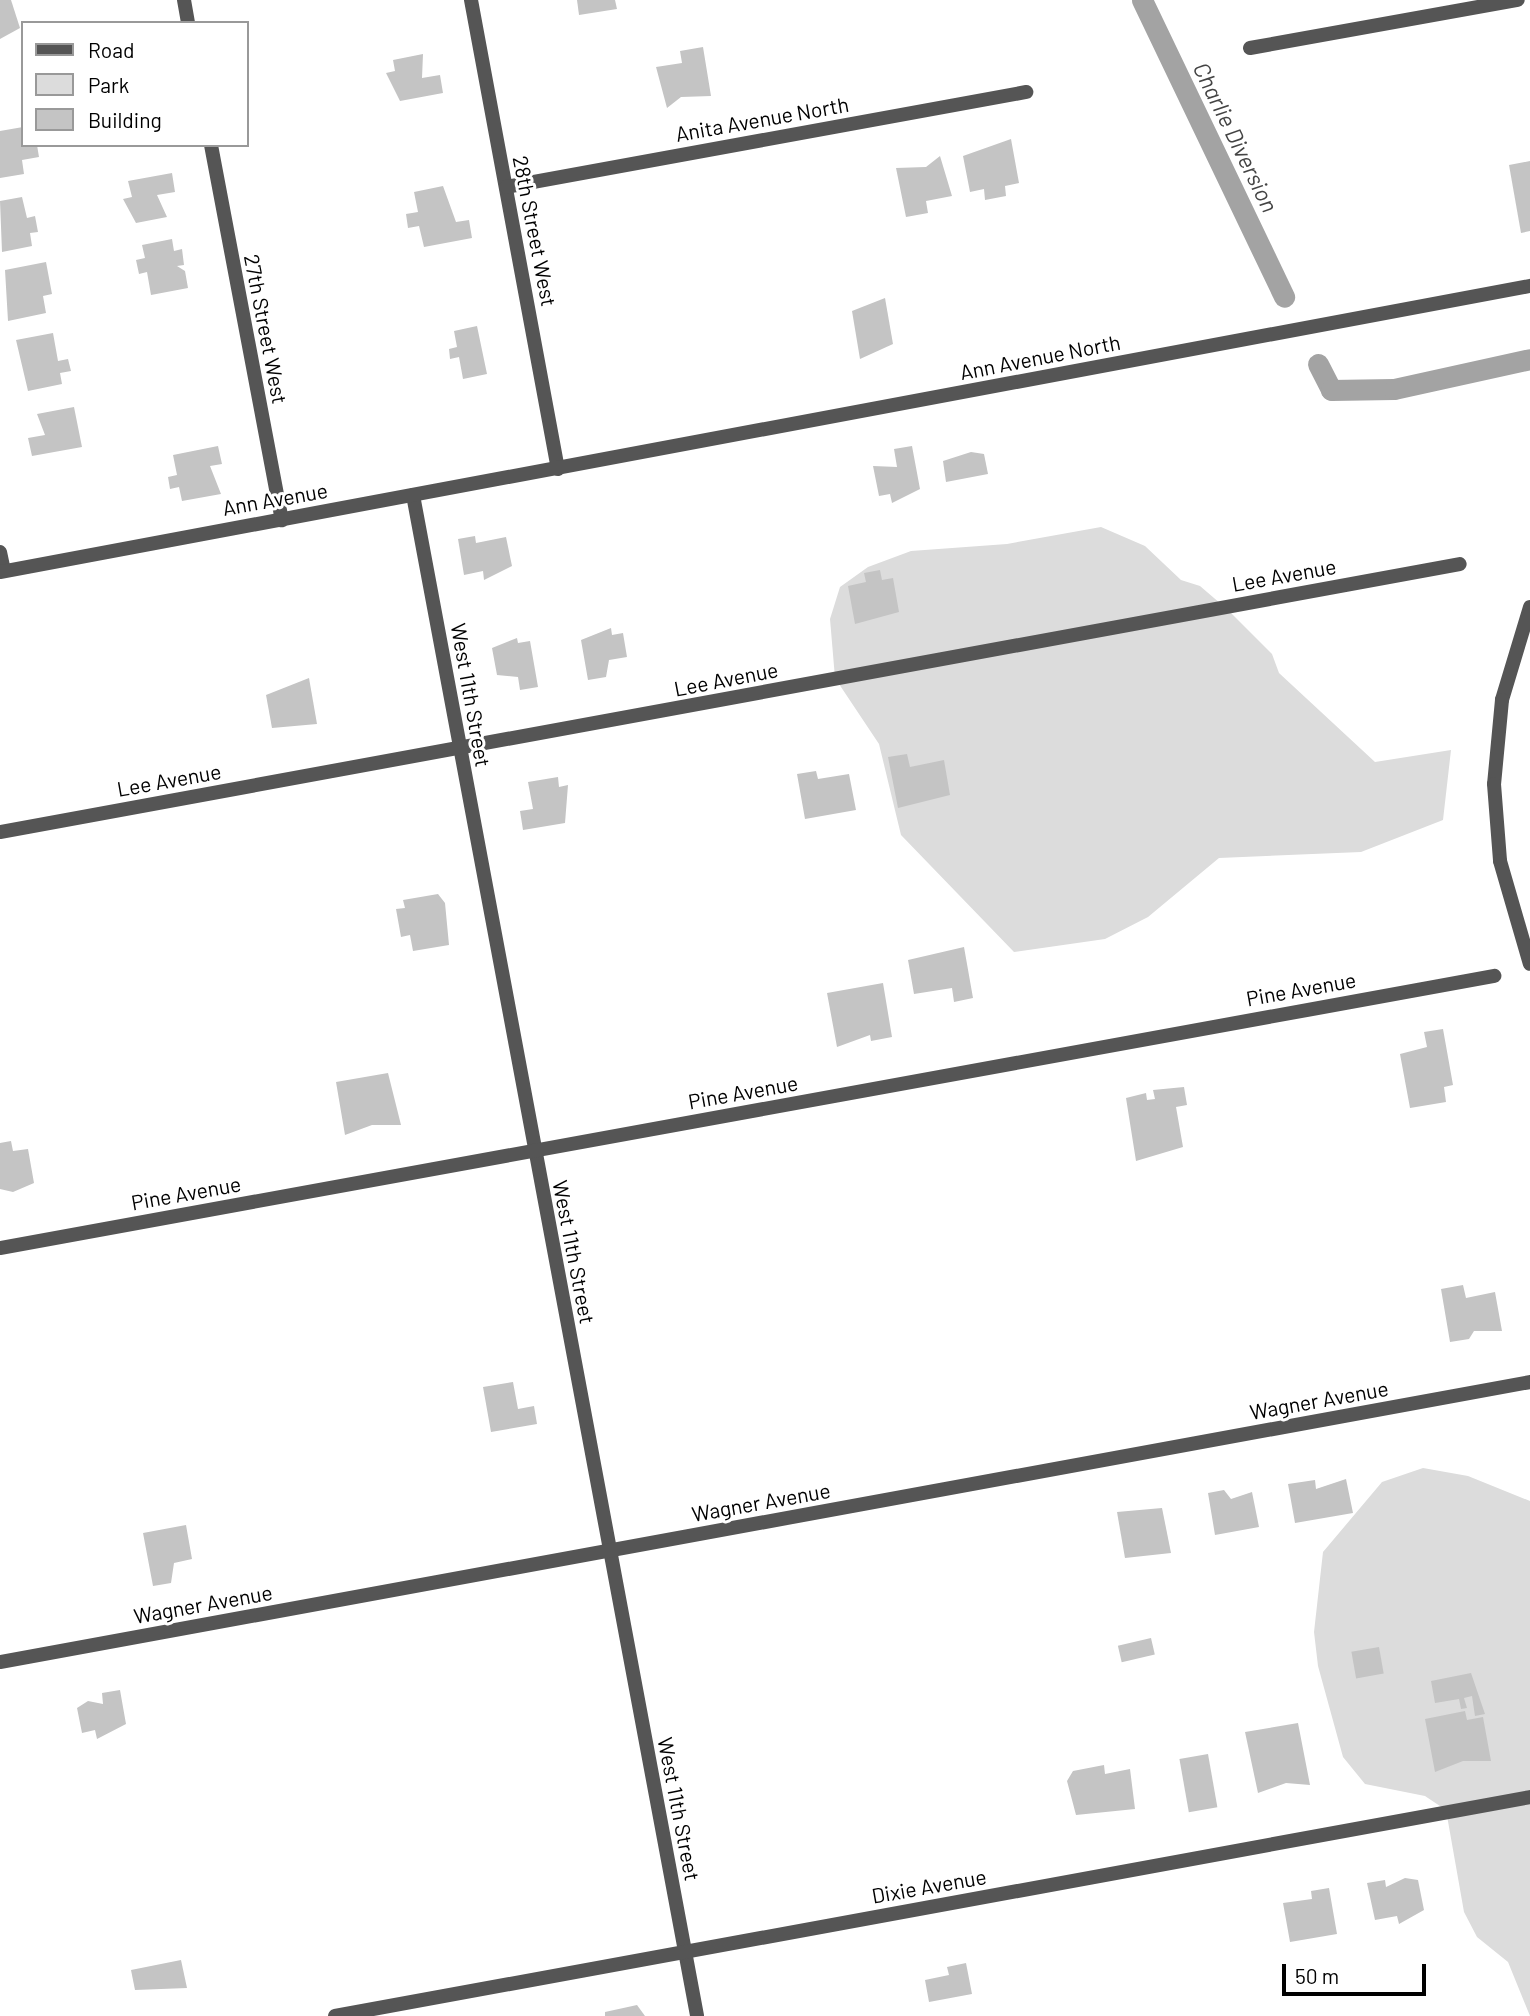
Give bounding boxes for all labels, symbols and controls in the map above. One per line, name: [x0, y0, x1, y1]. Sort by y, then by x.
legend: [21, 21, 248, 147]
text: Road: [88, 37, 134, 62]
water label: Charlie Diversion: [1188, 58, 1284, 216]
text: Park: [88, 72, 129, 97]
street label: Anita Avenue North: [673, 91, 851, 147]
text: Building: [88, 107, 162, 132]
street label: 28th Street West: [508, 153, 562, 309]
street label: 27th Street West: [239, 252, 293, 406]
street label: Ann Avenue North: [958, 329, 1122, 385]
street label: Ann Avenue: [220, 477, 330, 521]
street label: Lee Avenue: [1230, 553, 1338, 597]
street label: West 11th Street: [446, 621, 496, 769]
street label: Lee Avenue: [672, 657, 780, 701]
street label: Lee Avenue: [115, 758, 223, 802]
street label: Pine Avenue: [1244, 967, 1358, 1011]
street label: Pine Avenue: [686, 1070, 800, 1114]
street label: Pine Avenue: [129, 1171, 243, 1215]
street label: West 11th Street: [548, 1178, 600, 1326]
street label: Wagner Avenue: [1248, 1375, 1390, 1425]
street label: Wagner Avenue: [690, 1477, 832, 1527]
street label: Wagner Avenue: [132, 1579, 274, 1629]
street label: West 11th Street: [653, 1735, 705, 1883]
street label: Dixie Avenue: [870, 1864, 988, 1908]
scale bar: [1285, 1950, 1428, 1994]
text: 50 m: [1295, 1963, 1339, 1988]

